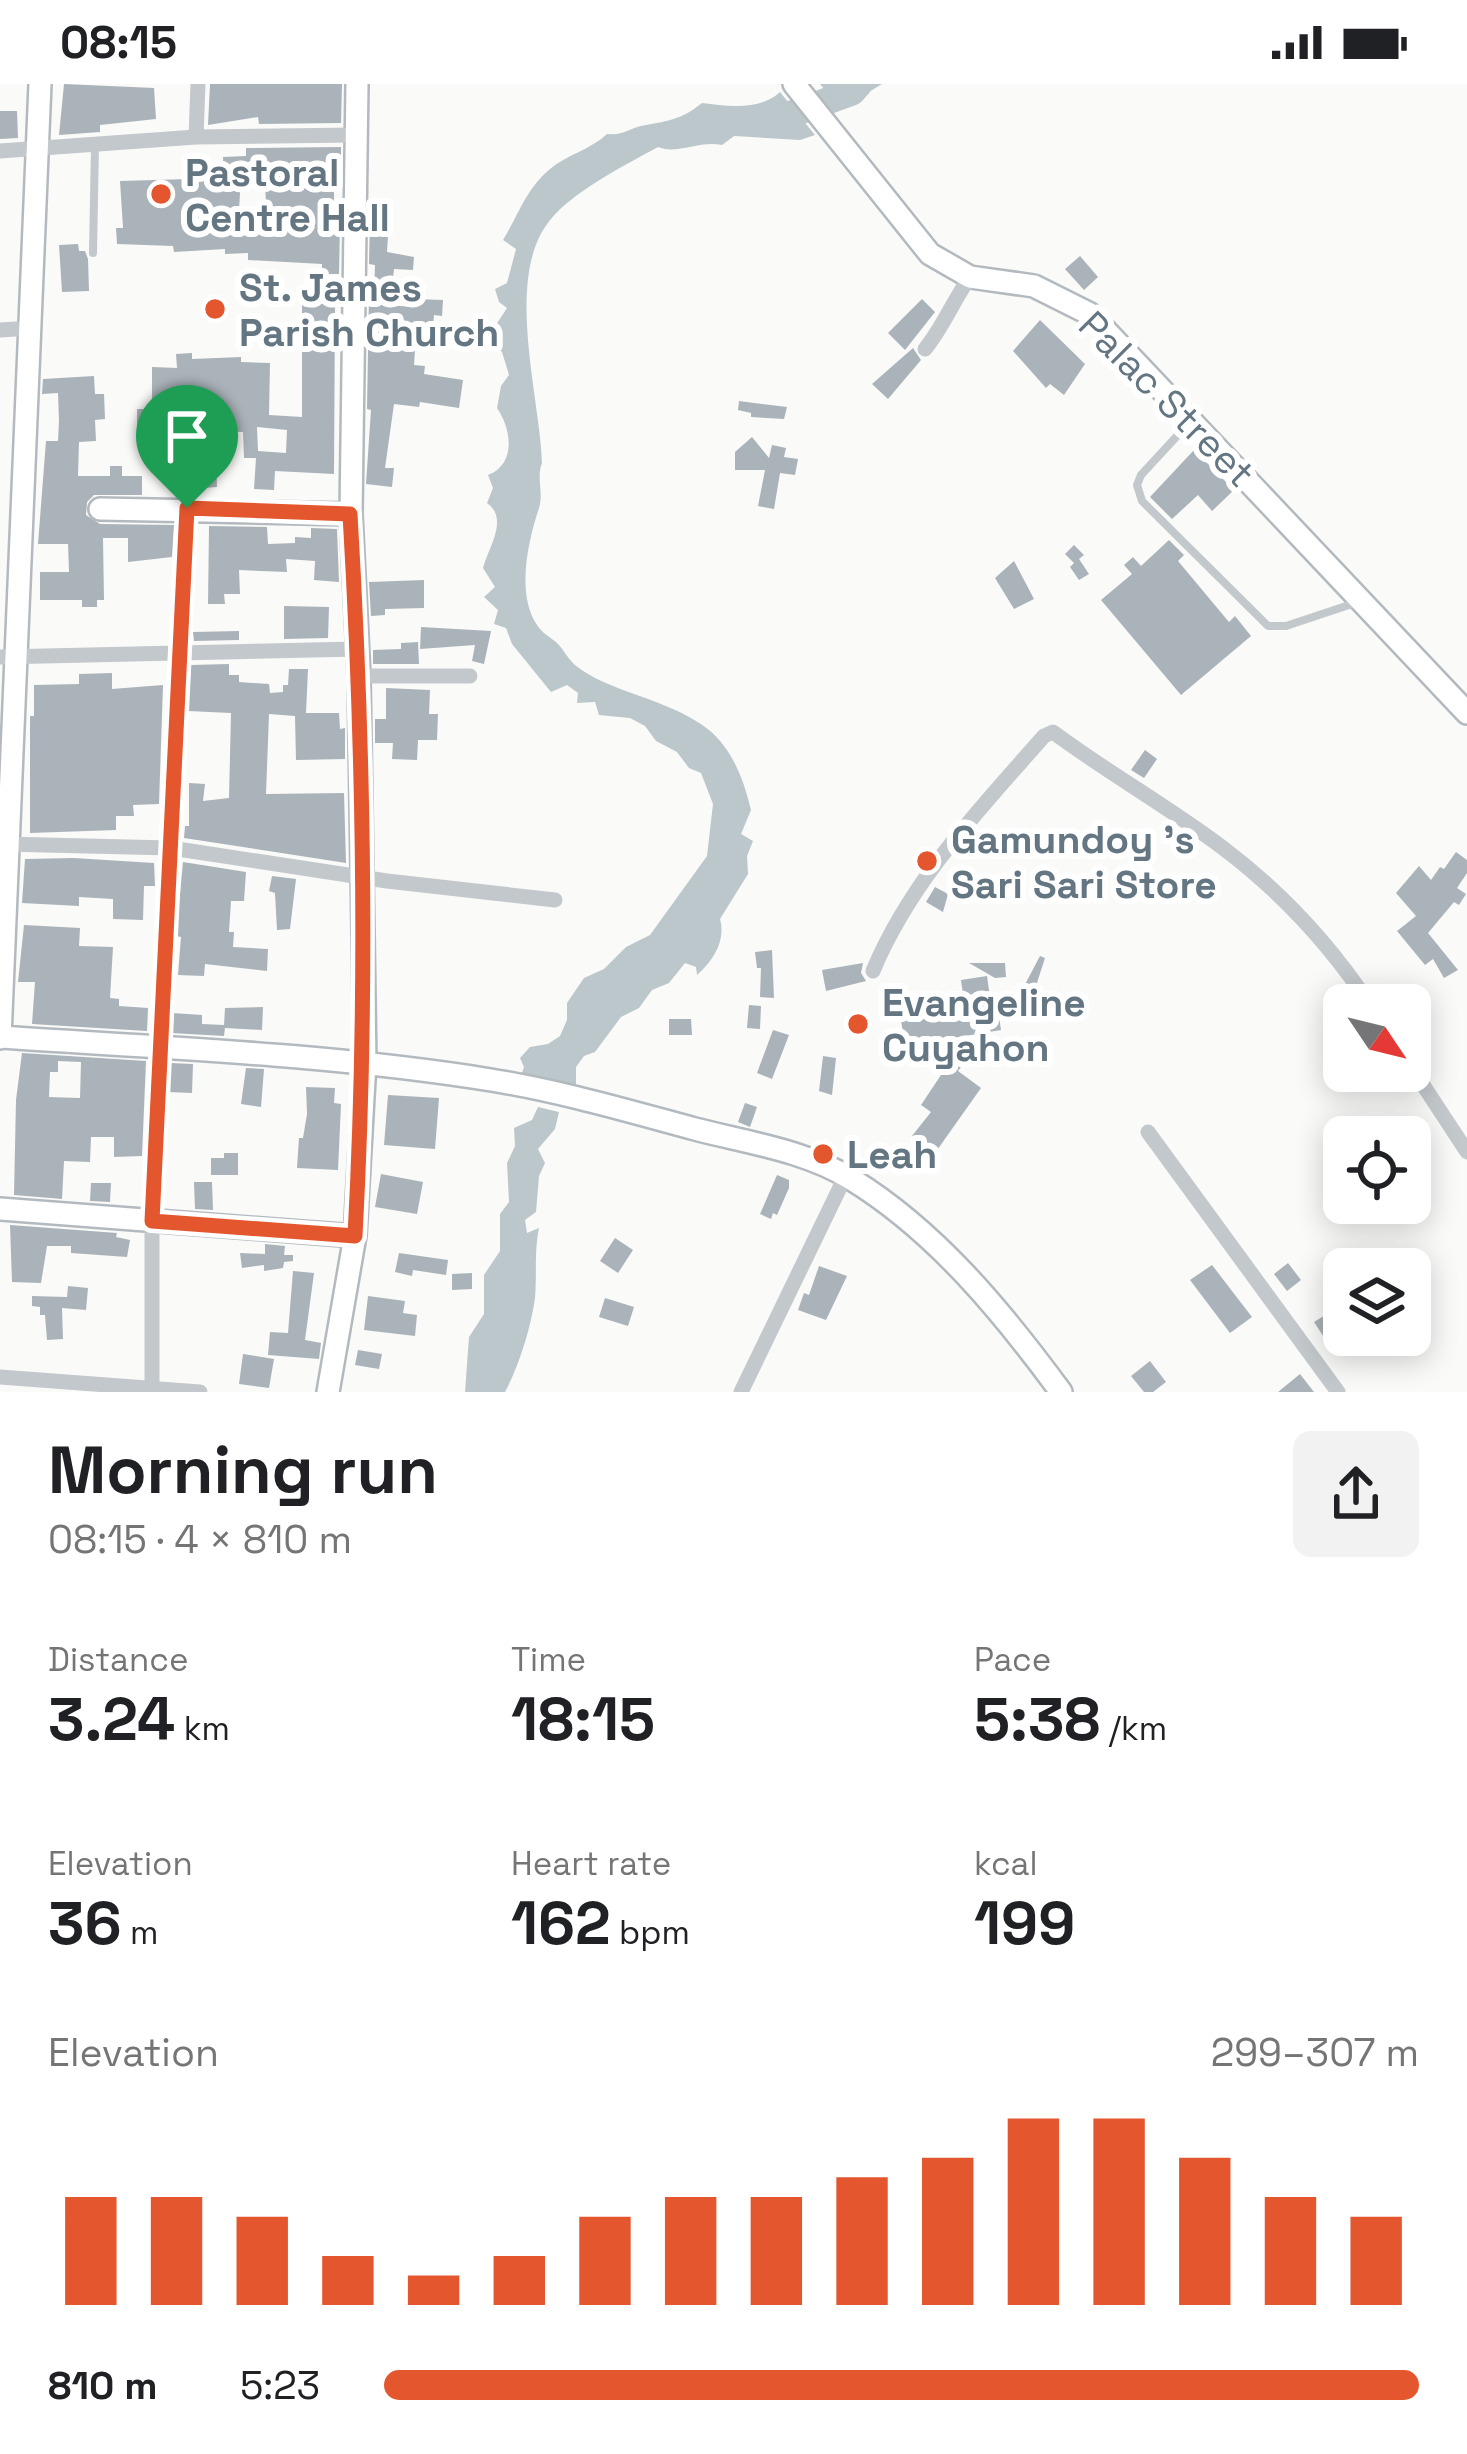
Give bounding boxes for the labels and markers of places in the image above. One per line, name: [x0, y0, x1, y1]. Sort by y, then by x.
place label: Pastoral Centre Hall: [185, 148, 390, 242]
marker: Pastoral Centre Hall: [148, 181, 174, 207]
place label: St. James Parish Church: [239, 263, 499, 357]
marker: St. James Parish Church: [202, 296, 228, 322]
pin: [136, 385, 238, 508]
place label: Gamundoy 's Sari Sari Store: [951, 815, 1217, 909]
marker: Gamundoy 's Sari Sari Store: [914, 848, 940, 874]
place label: Evangeline Cuyahon: [882, 978, 1086, 1072]
marker: Evangeline Cuyahon: [845, 1011, 871, 1037]
place label: Leah: [847, 1130, 937, 1179]
marker: Leah: [810, 1141, 836, 1167]

